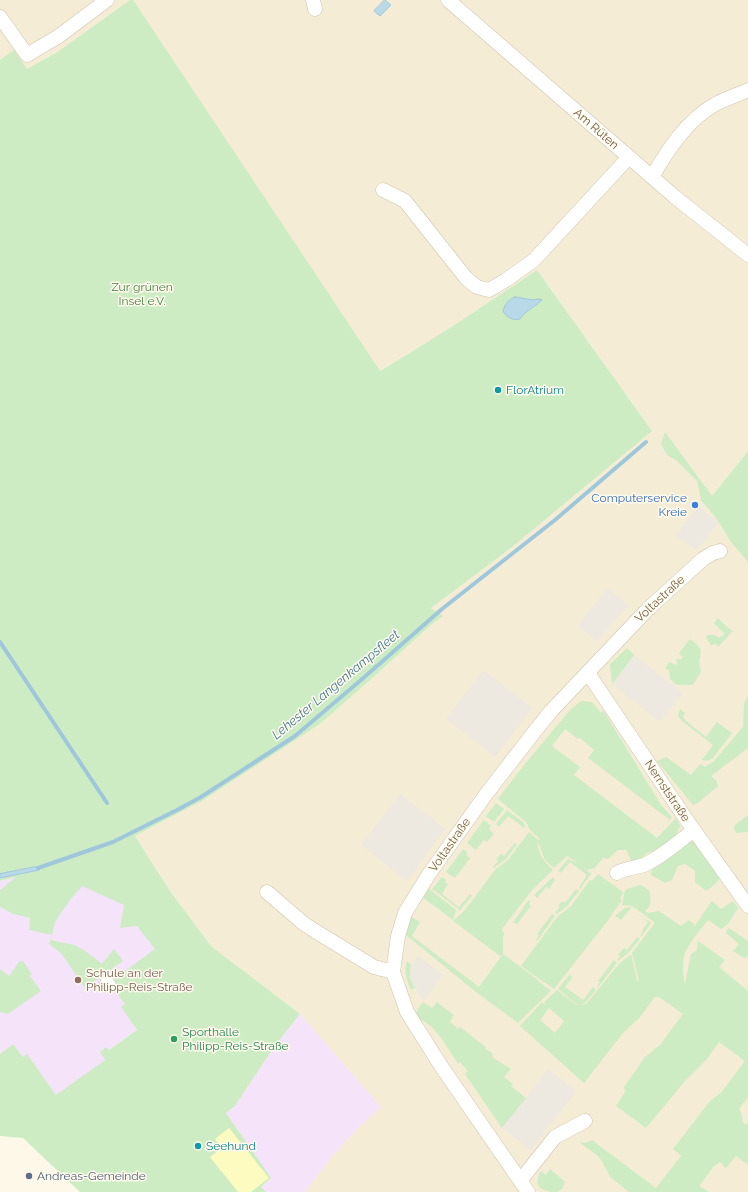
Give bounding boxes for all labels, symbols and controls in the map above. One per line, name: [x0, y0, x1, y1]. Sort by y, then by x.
street label: Am Rüten: [571, 106, 621, 152]
park label: Zur grünen Insel e.V.: [111, 280, 173, 308]
place label: FlorAtrium: [506, 383, 564, 397]
marker: FlorAtrium: [493, 385, 503, 395]
place label: Computerservice Kreie: [591, 491, 687, 519]
marker: Computerservice Kreie: [690, 500, 700, 510]
street label: Voltastraße: [632, 572, 688, 626]
water label: Lehester Langenkampsfleet: [269, 627, 403, 743]
street label: Nernststraße: [641, 757, 693, 825]
street label: Voltastraße: [426, 815, 474, 875]
place label: Schule an der Philipp-Reis-Straße: [86, 966, 193, 994]
marker: Schule an der Philipp-Reis-Straße: [73, 975, 83, 985]
place label: Sporthalle Philipp-Reis-Straße: [182, 1025, 289, 1053]
marker: Sporthalle Philipp-Reis-Straße: [169, 1034, 179, 1044]
place label: Seehund: [206, 1139, 256, 1153]
marker: Seehund: [193, 1141, 203, 1151]
place label: Andreas-Gemeinde: [37, 1169, 146, 1183]
marker: Andreas-Gemeinde: [24, 1171, 34, 1181]

